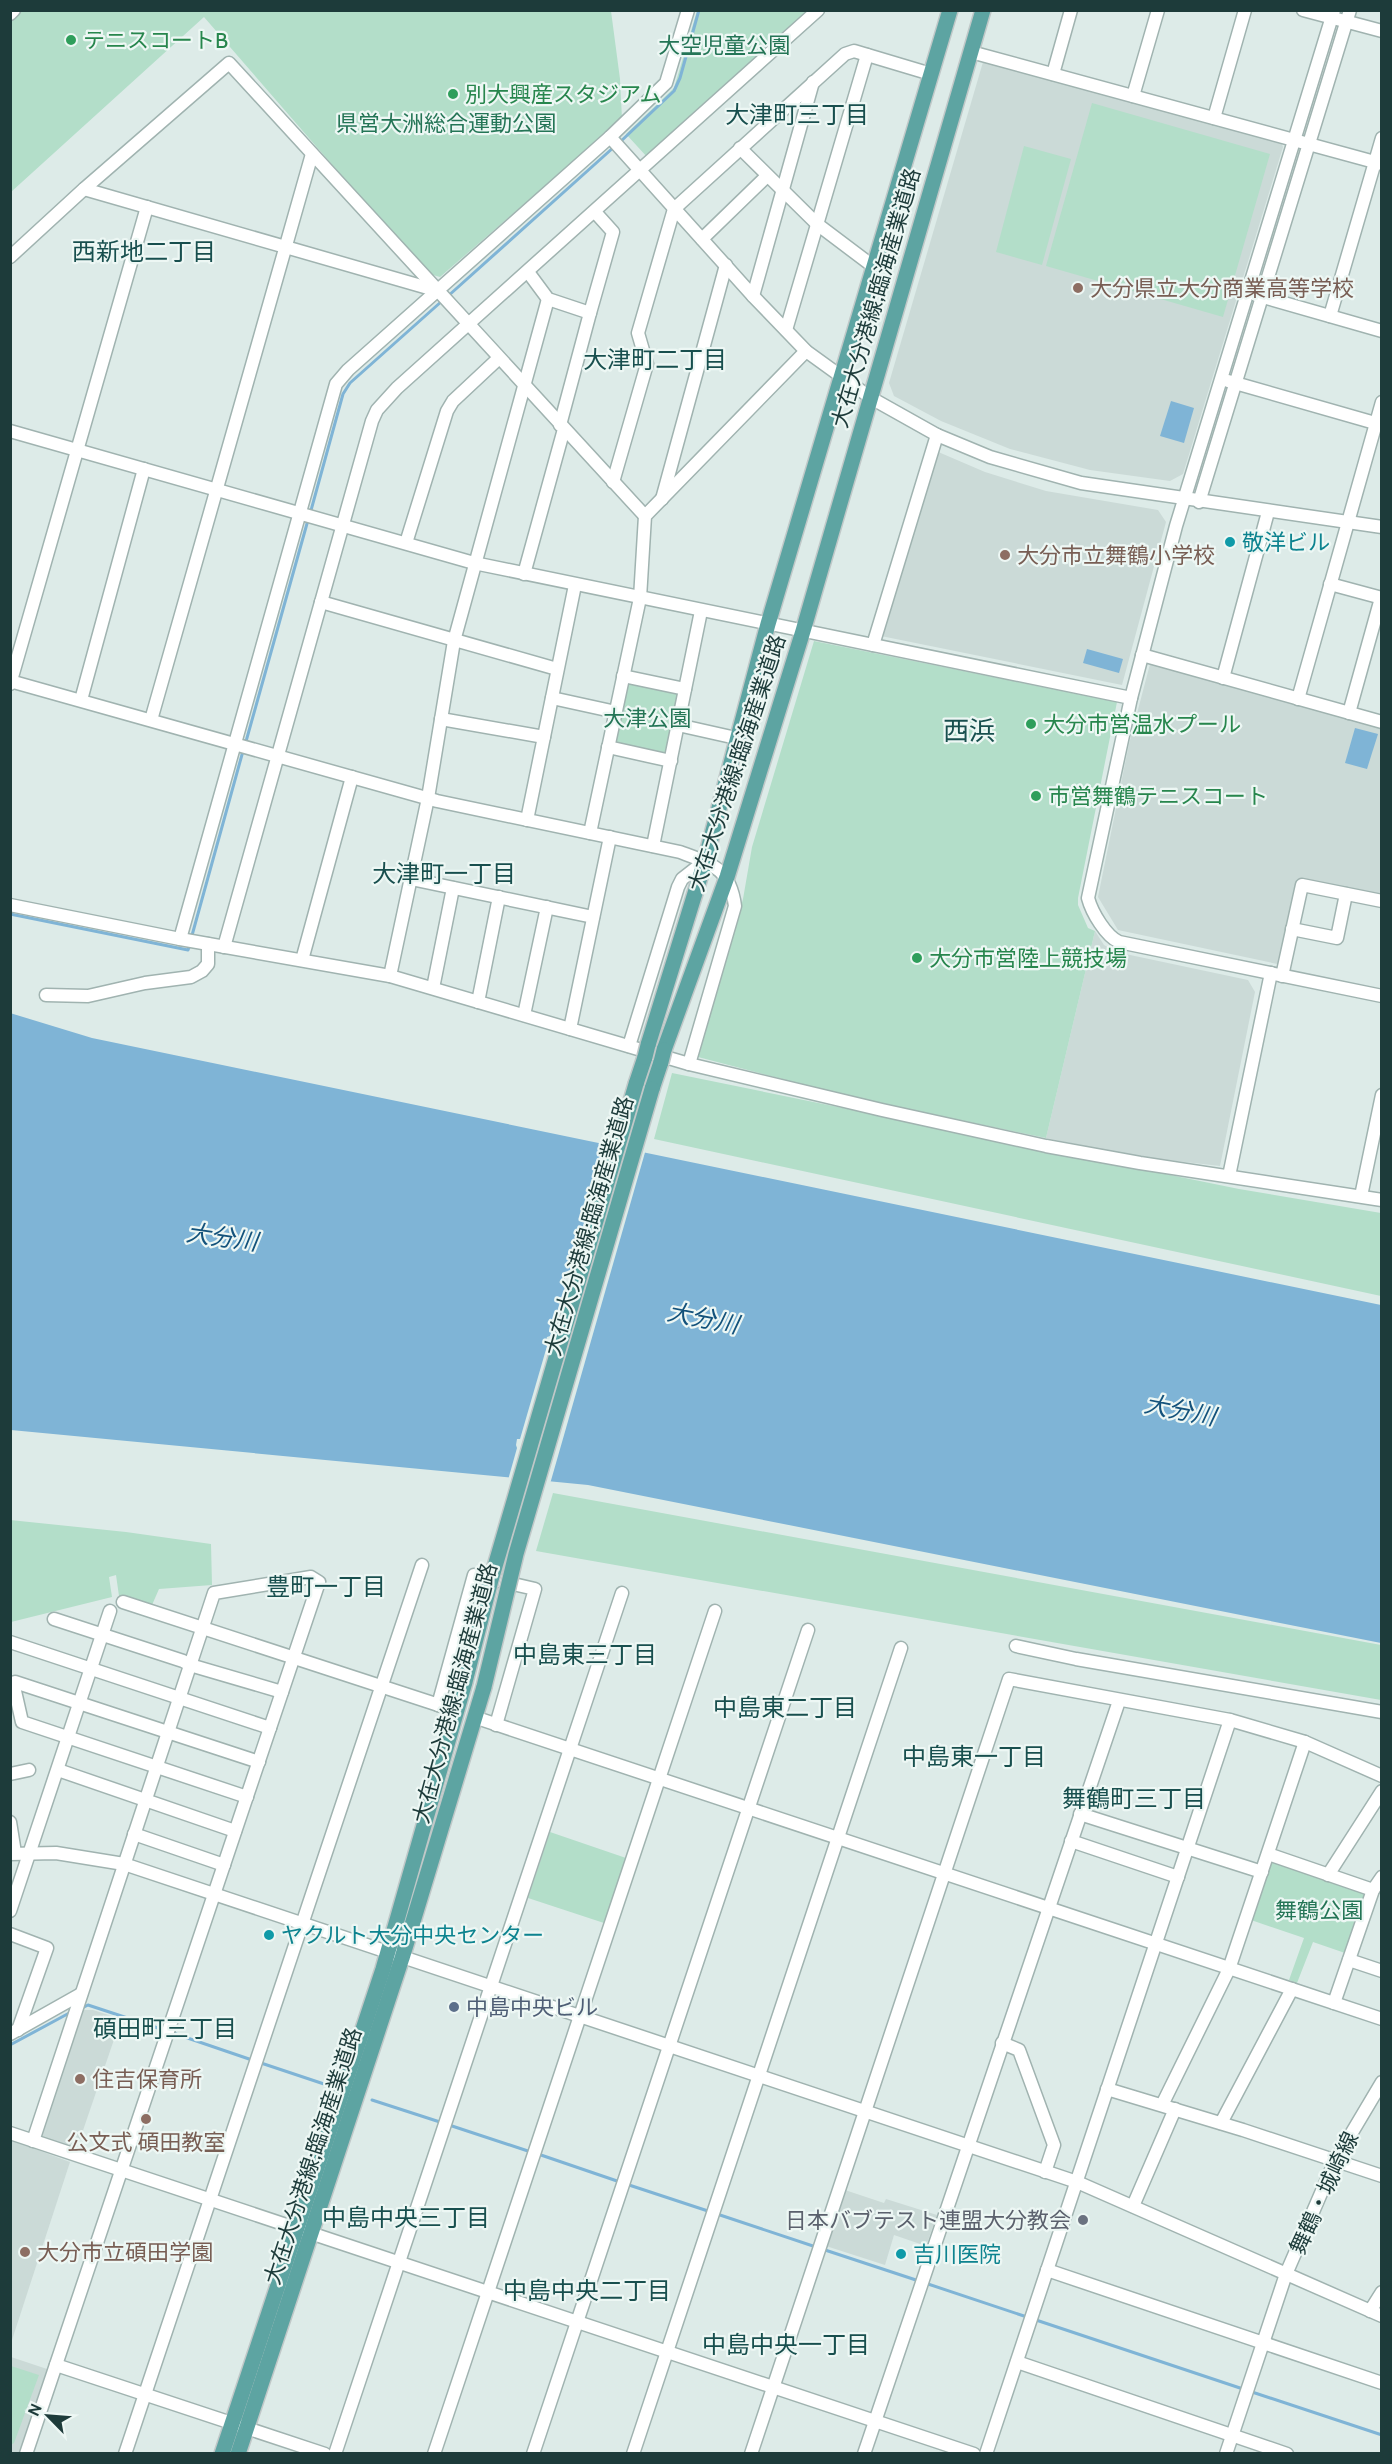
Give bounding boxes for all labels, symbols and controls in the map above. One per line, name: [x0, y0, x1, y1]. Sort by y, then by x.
place label: テニスコートB: [83, 27, 228, 54]
park label: 大空児童公園: [658, 32, 790, 59]
marker: テニスコートB: [64, 33, 78, 47]
place label: 別大興産スタジアム: [465, 81, 661, 108]
marker: 別大興産スタジアム: [446, 87, 460, 101]
district label: 大津町三丁目: [725, 100, 869, 129]
park label: 県営大洲総合運動公園: [336, 110, 556, 137]
street label: 大在大分港線;臨海産業道路: [826, 165, 926, 431]
district label: 西新地二丁目: [72, 237, 216, 266]
place label: 大分県立大分商業高等学校: [1090, 275, 1354, 302]
marker: 大分県立大分商業高等学校: [1071, 281, 1085, 295]
district label: 大津町二丁目: [583, 345, 727, 374]
place label: 敬洋ビル: [1242, 529, 1330, 556]
marker: 敬洋ビル: [1223, 535, 1237, 549]
place label: 大分市立舞鶴小学校: [1017, 542, 1215, 569]
marker: 大分市立舞鶴小学校: [998, 548, 1012, 562]
street label: 大在大分港線;臨海産業道路: [683, 631, 791, 895]
park label: 大津公園: [603, 705, 691, 732]
place label: 大分市営温水プール: [1043, 711, 1241, 738]
district label: 西浜: [943, 715, 995, 747]
marker: 大分市営温水プール: [1024, 717, 1038, 731]
place label: 市営舞鶴テニスコート: [1048, 783, 1268, 810]
marker: 市営舞鶴テニスコート: [1029, 789, 1043, 803]
district label: 大津町一丁目: [372, 859, 516, 888]
place label: 大分市営陸上競技場: [929, 945, 1127, 972]
marker: 大分市営陸上競技場: [910, 951, 924, 965]
street label: 大在大分港線;臨海産業道路: [539, 1093, 639, 1359]
water label: 大分川: [184, 1218, 263, 1257]
water label: 大分川: [665, 1297, 744, 1340]
water label: 大分川: [1142, 1389, 1221, 1432]
street label: 大在大分港線;臨海産業道路: [407, 1560, 503, 1826]
district label: 豊町一丁目: [266, 1572, 386, 1601]
district label: 中島東三丁目: [513, 1640, 657, 1669]
district label: 中島東二丁目: [713, 1693, 857, 1722]
district label: 中島東一丁目: [902, 1742, 1046, 1771]
district label: 舞鶴町三丁目: [1062, 1784, 1206, 1813]
park label: 舞鶴公園: [1275, 1897, 1363, 1924]
place label: ヤクルト大分中央センター: [281, 1922, 544, 1949]
marker: ヤクルト大分中央センター: [262, 1928, 276, 1942]
place label: 中島中央ビル: [466, 1994, 598, 2021]
marker: 中島中央ビル: [447, 2000, 461, 2014]
district label: 碩田町三丁目: [93, 2014, 237, 2043]
street label: 大在大分港線;臨海産業道路: [259, 2024, 367, 2288]
place label: 住吉保育所: [92, 2066, 202, 2093]
marker: 住吉保育所: [73, 2072, 87, 2086]
marker: 公文式 碩田教室: [139, 2112, 153, 2126]
street label: 舞鶴・城崎線: [1284, 2127, 1364, 2259]
place label: 公文式 碩田教室: [67, 2129, 225, 2156]
district label: 中島中央三丁目: [322, 2203, 490, 2232]
place label: 日本バブテスト連盟大分教会: [785, 2207, 1071, 2234]
marker: 日本バブテスト連盟大分教会: [1076, 2213, 1090, 2227]
place label: 大分市立碩田学園: [37, 2239, 213, 2266]
place label: 吉川医院: [913, 2241, 1001, 2268]
marker: 大分市立碩田学園: [18, 2245, 32, 2259]
marker: 吉川医院: [894, 2247, 908, 2261]
district label: 中島中央二丁目: [503, 2276, 671, 2305]
district label: 中島中央一丁目: [702, 2330, 870, 2359]
north arrow: [18, 2386, 78, 2446]
text: N: [24, 2401, 46, 2419]

